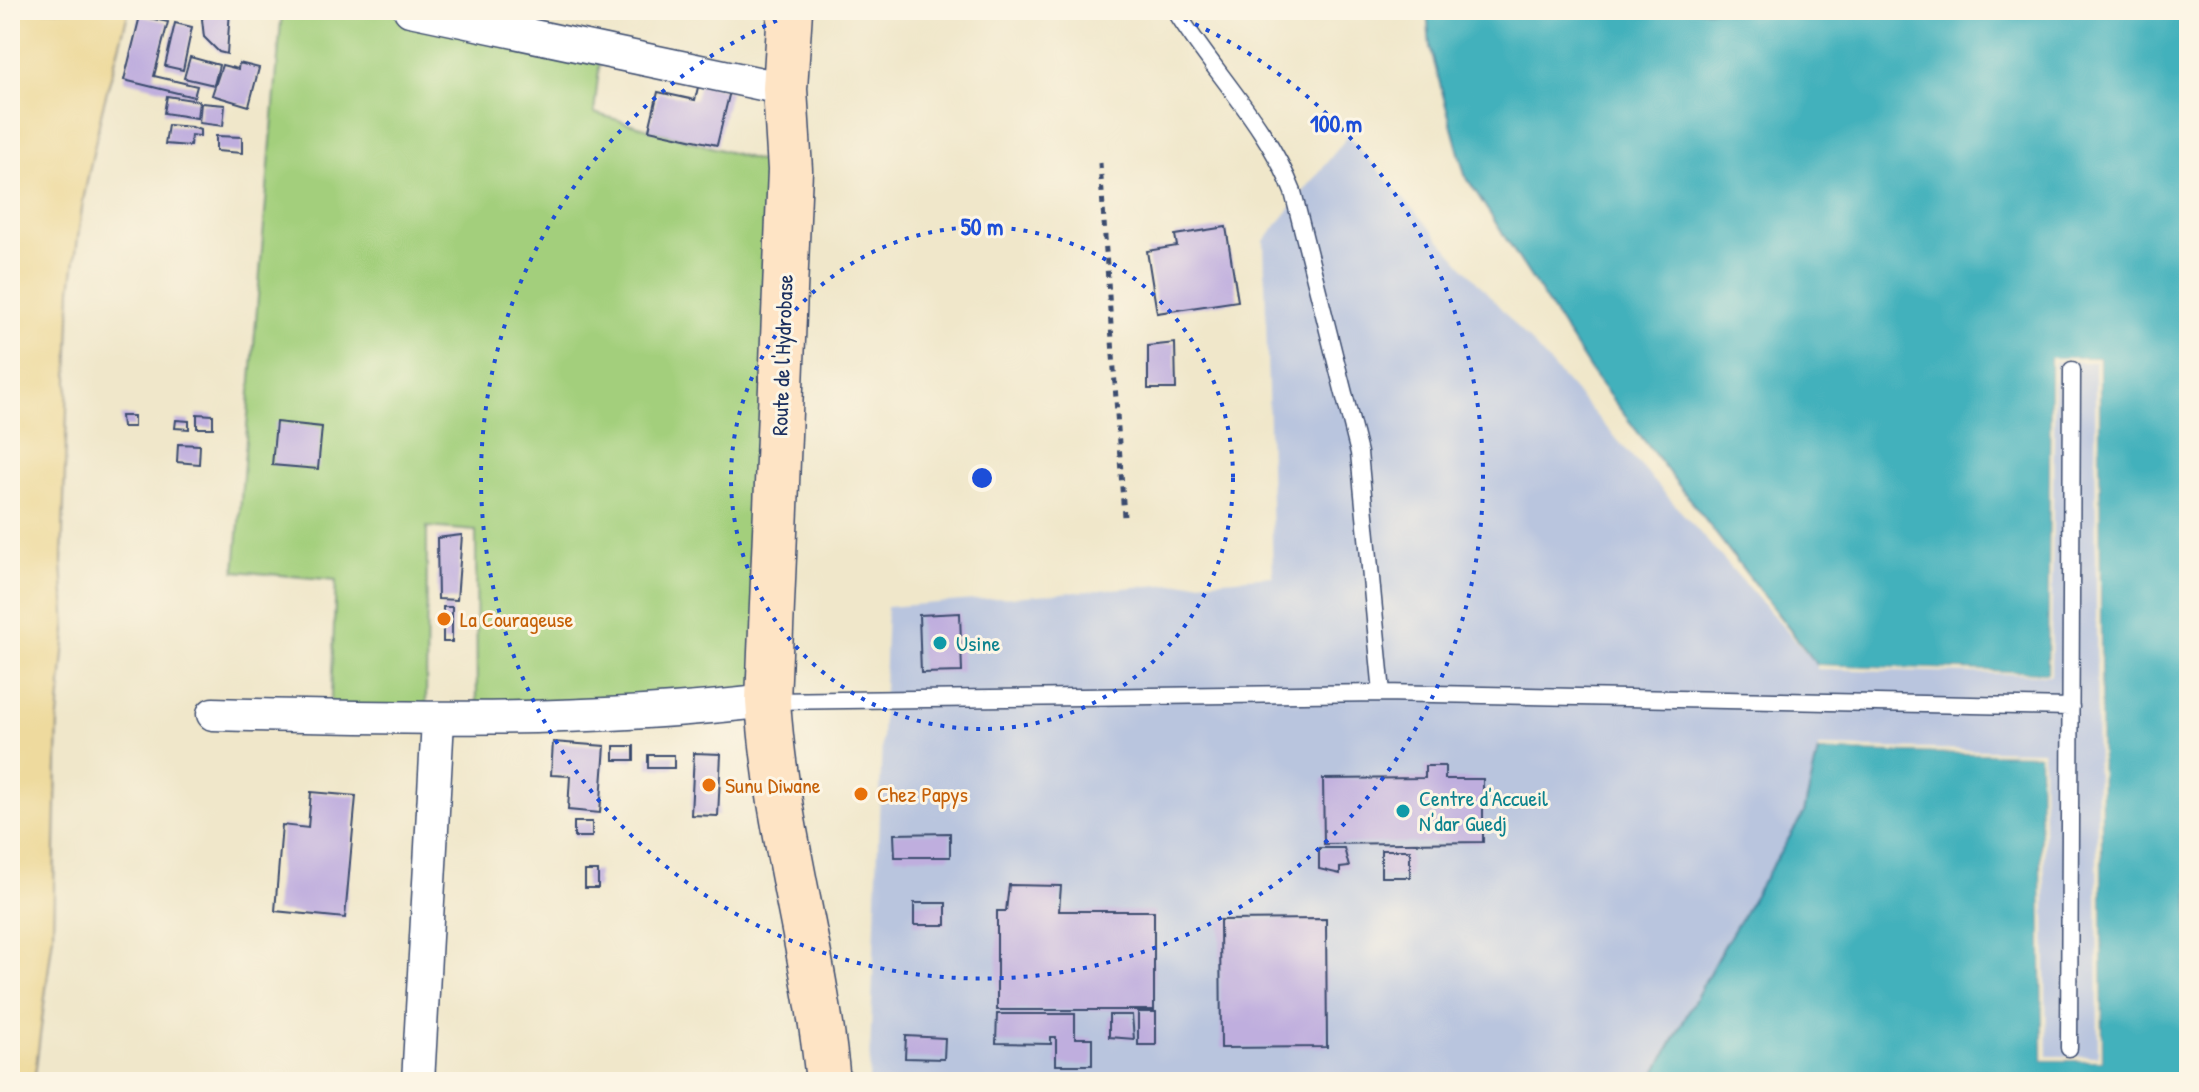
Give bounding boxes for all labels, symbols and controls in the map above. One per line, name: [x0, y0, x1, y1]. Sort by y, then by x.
text: 100 m: [1310, 107, 1362, 139]
text: 50 m: [961, 210, 1003, 242]
street label: Route de l'Hydrobase: [764, 274, 800, 436]
centre of rings: [968, 464, 996, 492]
place label: La Courageuse: [460, 604, 574, 634]
marker: La Courageuse: [435, 610, 453, 628]
place label: Usine: [956, 628, 1000, 658]
marker: Usine: [931, 634, 949, 652]
place label: Sunu Diwane: [725, 770, 821, 800]
marker: Sunu Diwane: [700, 776, 718, 794]
place label: Chez Papys: [877, 779, 968, 809]
place label: Centre d'Accueil N'dar Guedj: [1419, 783, 1548, 838]
marker: Chez Papys: [852, 785, 870, 803]
marker: Centre d'Accueil N'dar Guedj: [1394, 802, 1412, 820]

